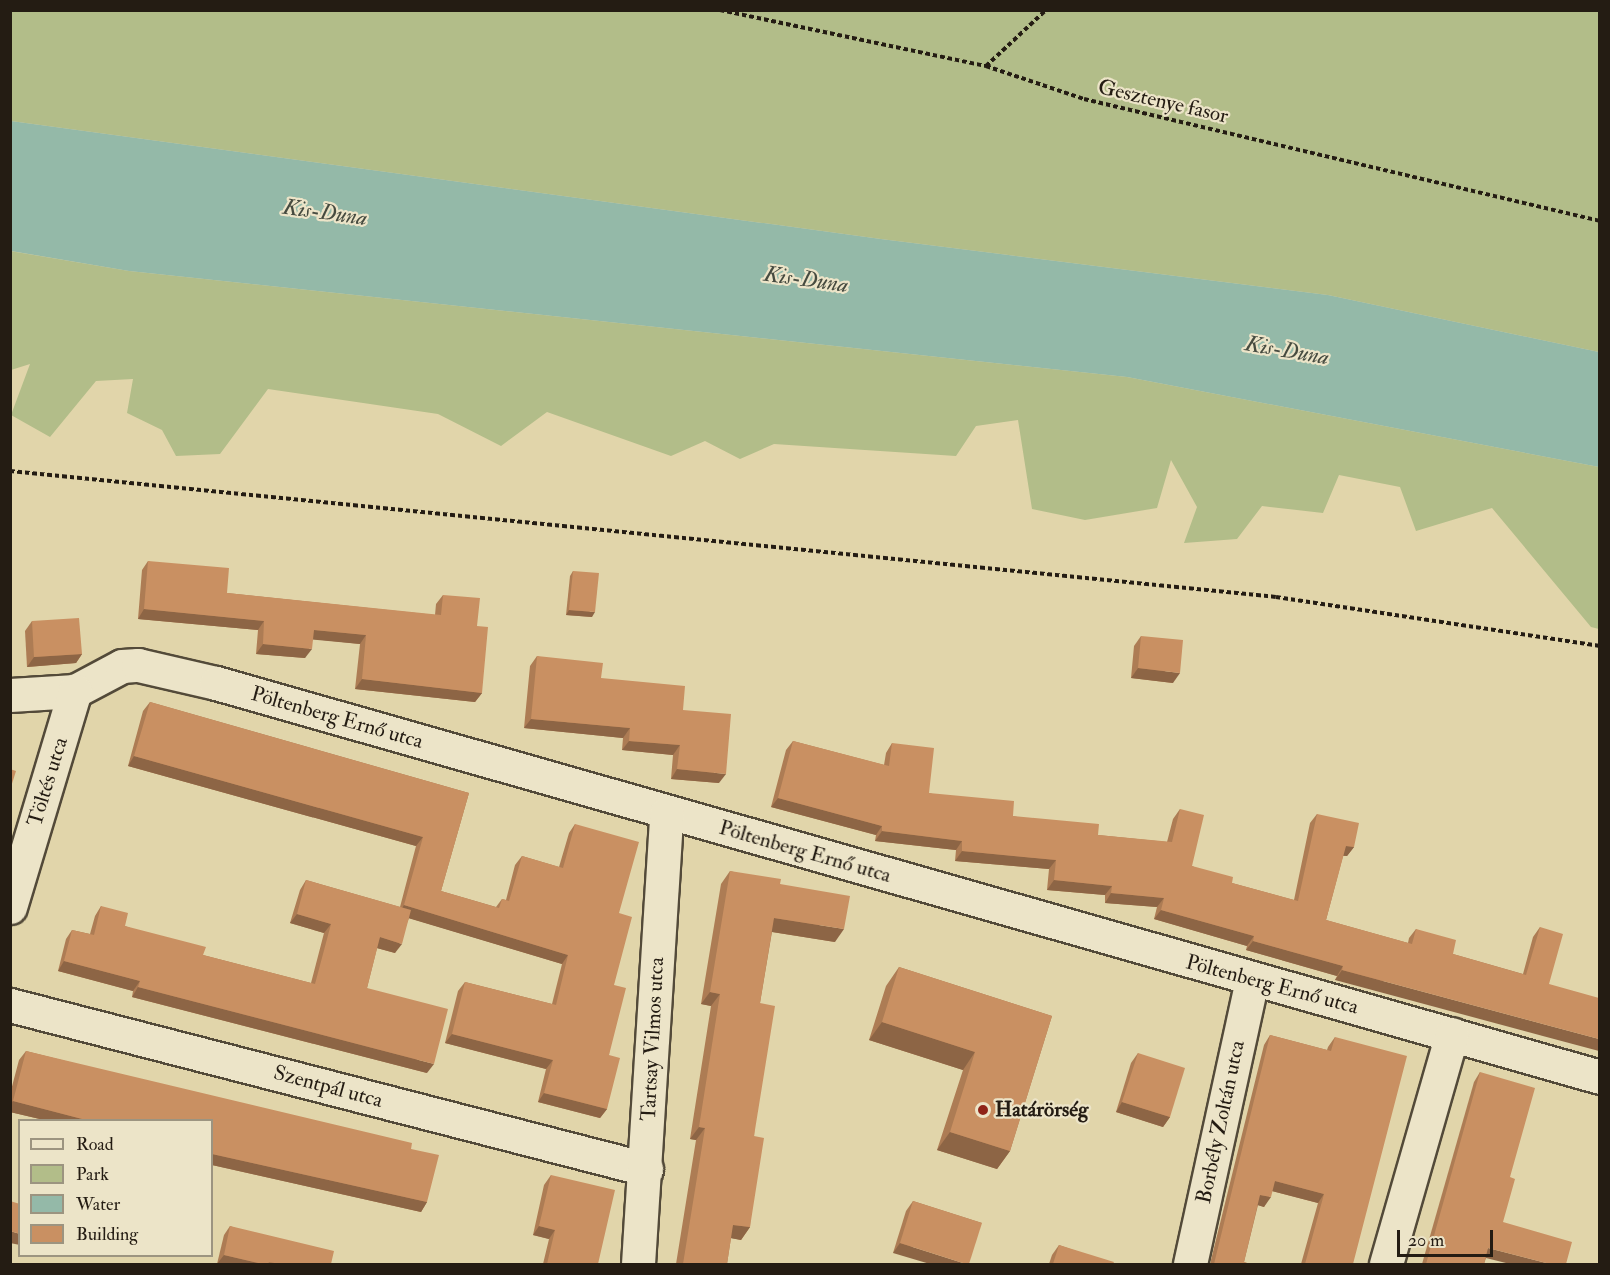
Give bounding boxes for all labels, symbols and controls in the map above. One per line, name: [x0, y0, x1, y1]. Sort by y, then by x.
street label: Gesztenye fasor: [1095, 75, 1231, 129]
water label: Kis-Duna: [281, 194, 369, 232]
water label: Kis-Duna: [762, 261, 850, 299]
water label: Kis-Duna: [1243, 331, 1331, 371]
street label: Pöltenberg Ernő utca: [248, 681, 426, 755]
street label: Töltés utca: [22, 734, 74, 830]
street label: Pöltenberg Ernő utca: [716, 815, 894, 889]
street label: Pöltenberg Ernő utca: [1183, 950, 1361, 1020]
street label: Tartsay Vilmos utca: [636, 956, 670, 1122]
street label: Borbély Zoltán utca: [1191, 1038, 1251, 1206]
street label: Szentpál utca: [271, 1060, 385, 1114]
place label: Határörség: [995, 1097, 1088, 1123]
marker: Határörség: [976, 1103, 990, 1117]
legend: [18, 1119, 213, 1257]
text: Road: [76, 1133, 114, 1156]
text: Park: [76, 1163, 109, 1186]
text: Water: [76, 1193, 120, 1216]
scale bar: [1400, 1218, 1496, 1256]
text: Building: [76, 1223, 138, 1246]
text: 20 m: [1408, 1229, 1444, 1252]

